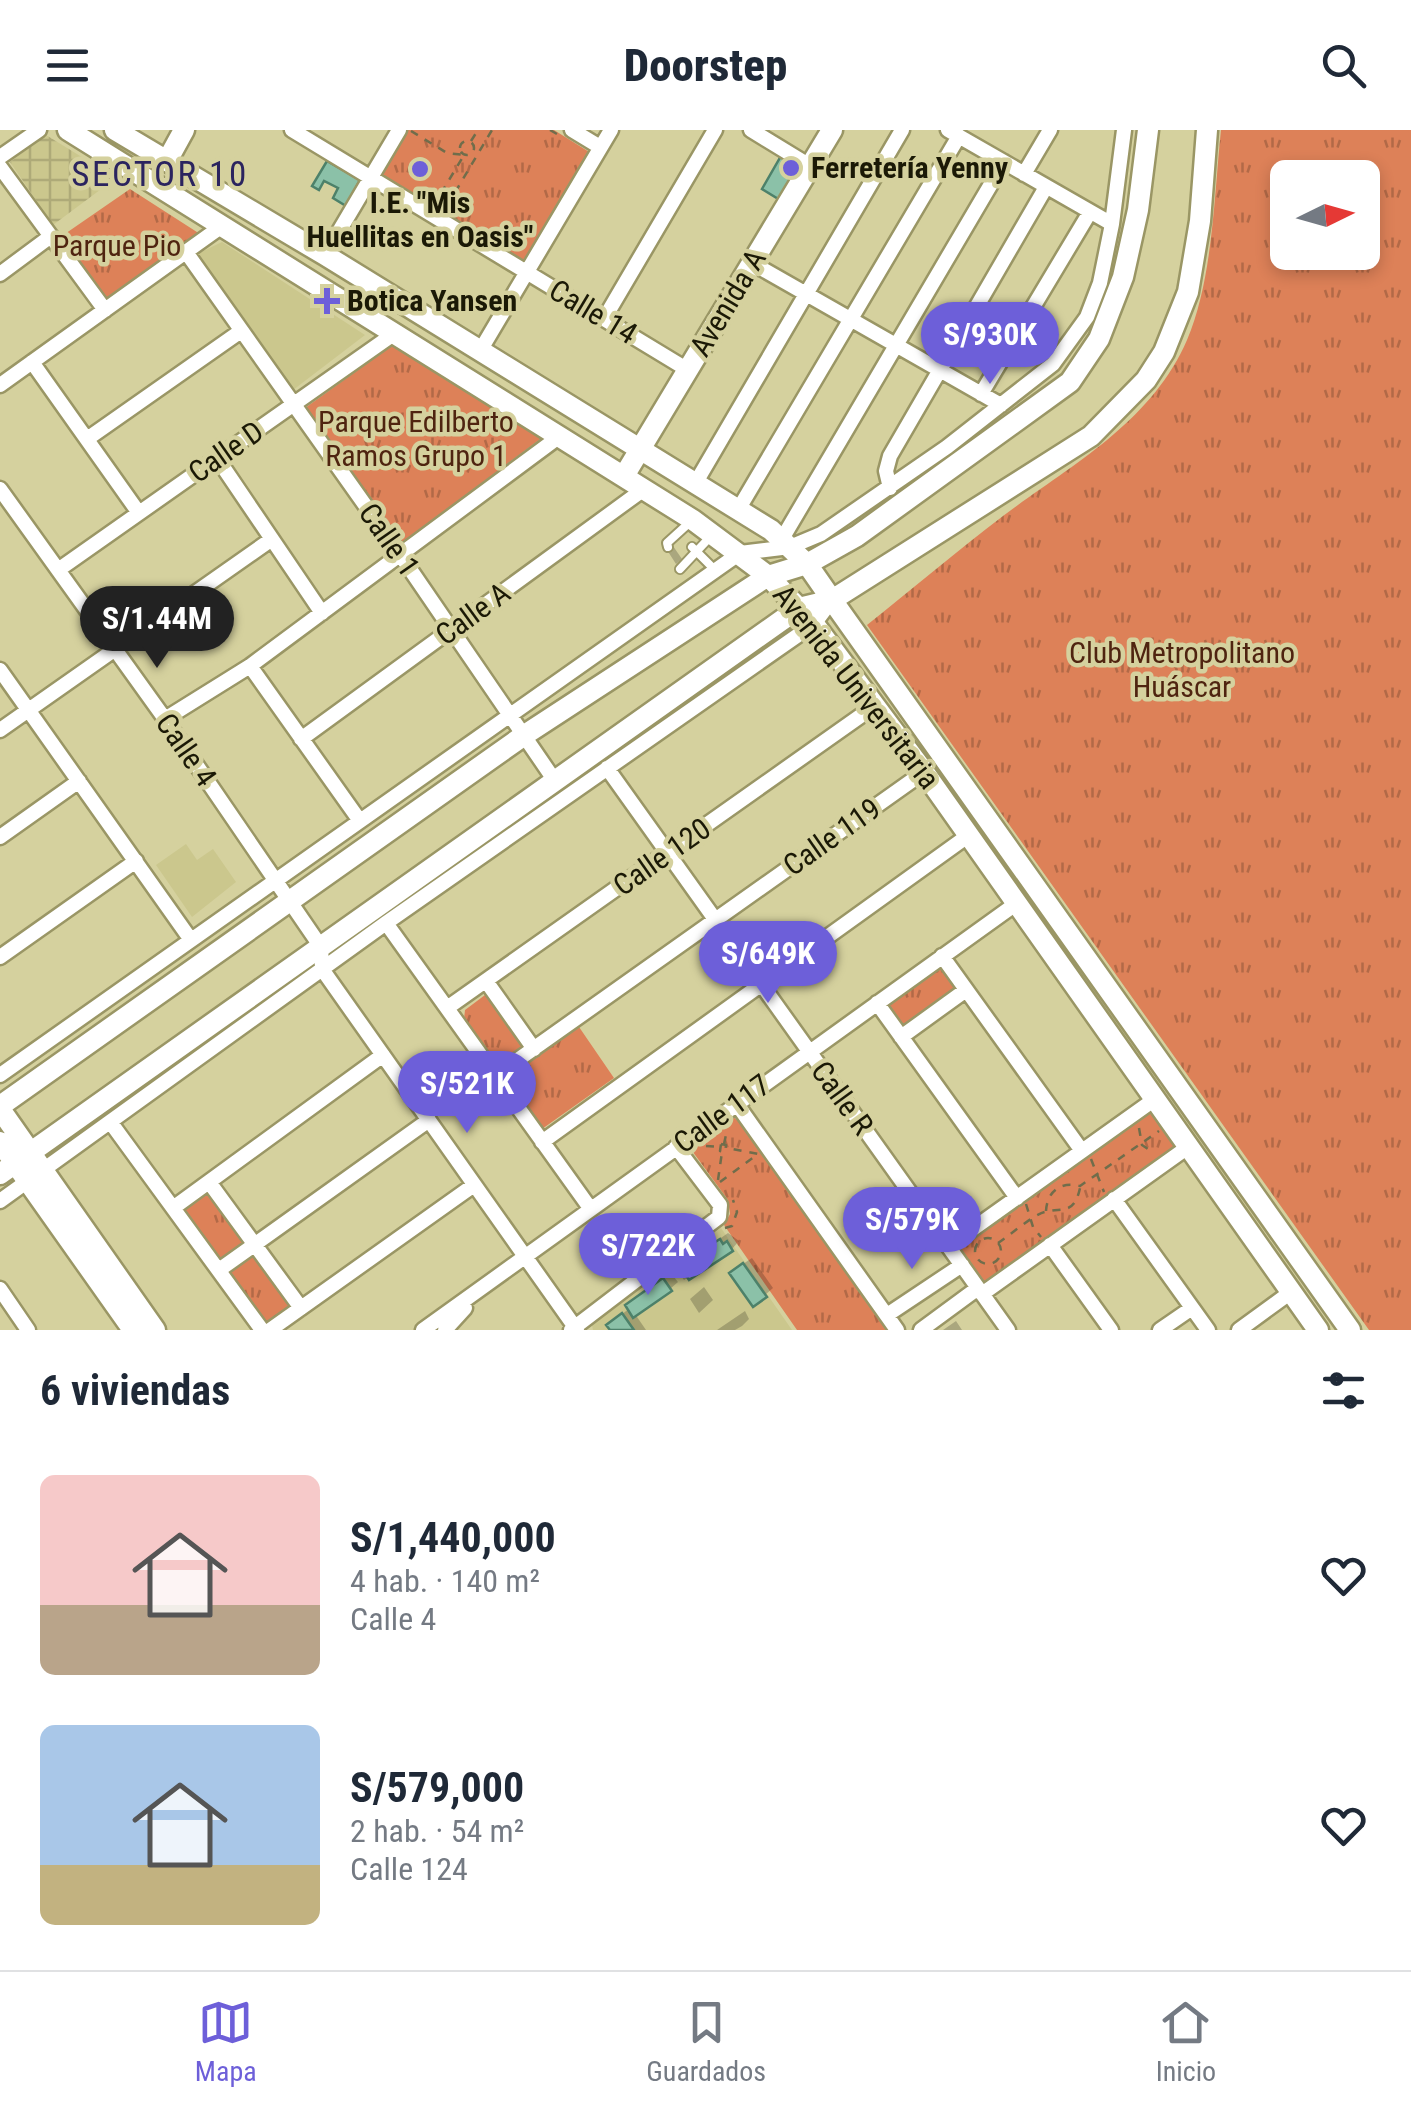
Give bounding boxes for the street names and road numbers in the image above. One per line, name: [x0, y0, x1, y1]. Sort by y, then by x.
street label: Avenida A: [682, 243, 773, 362]
street label: Calle 14: [543, 272, 643, 351]
street label: Calle D: [182, 413, 270, 490]
street label: Calle 1: [352, 497, 427, 583]
street label: Calle A: [429, 575, 517, 652]
street label: Avenida Universitaria: [766, 578, 947, 796]
street label: Calle 4: [149, 707, 224, 793]
street label: Calle 119: [776, 791, 887, 883]
street label: Calle 120: [606, 811, 717, 903]
street label: Calle R: [804, 1054, 881, 1141]
street label: Calle 117: [667, 1067, 777, 1160]

